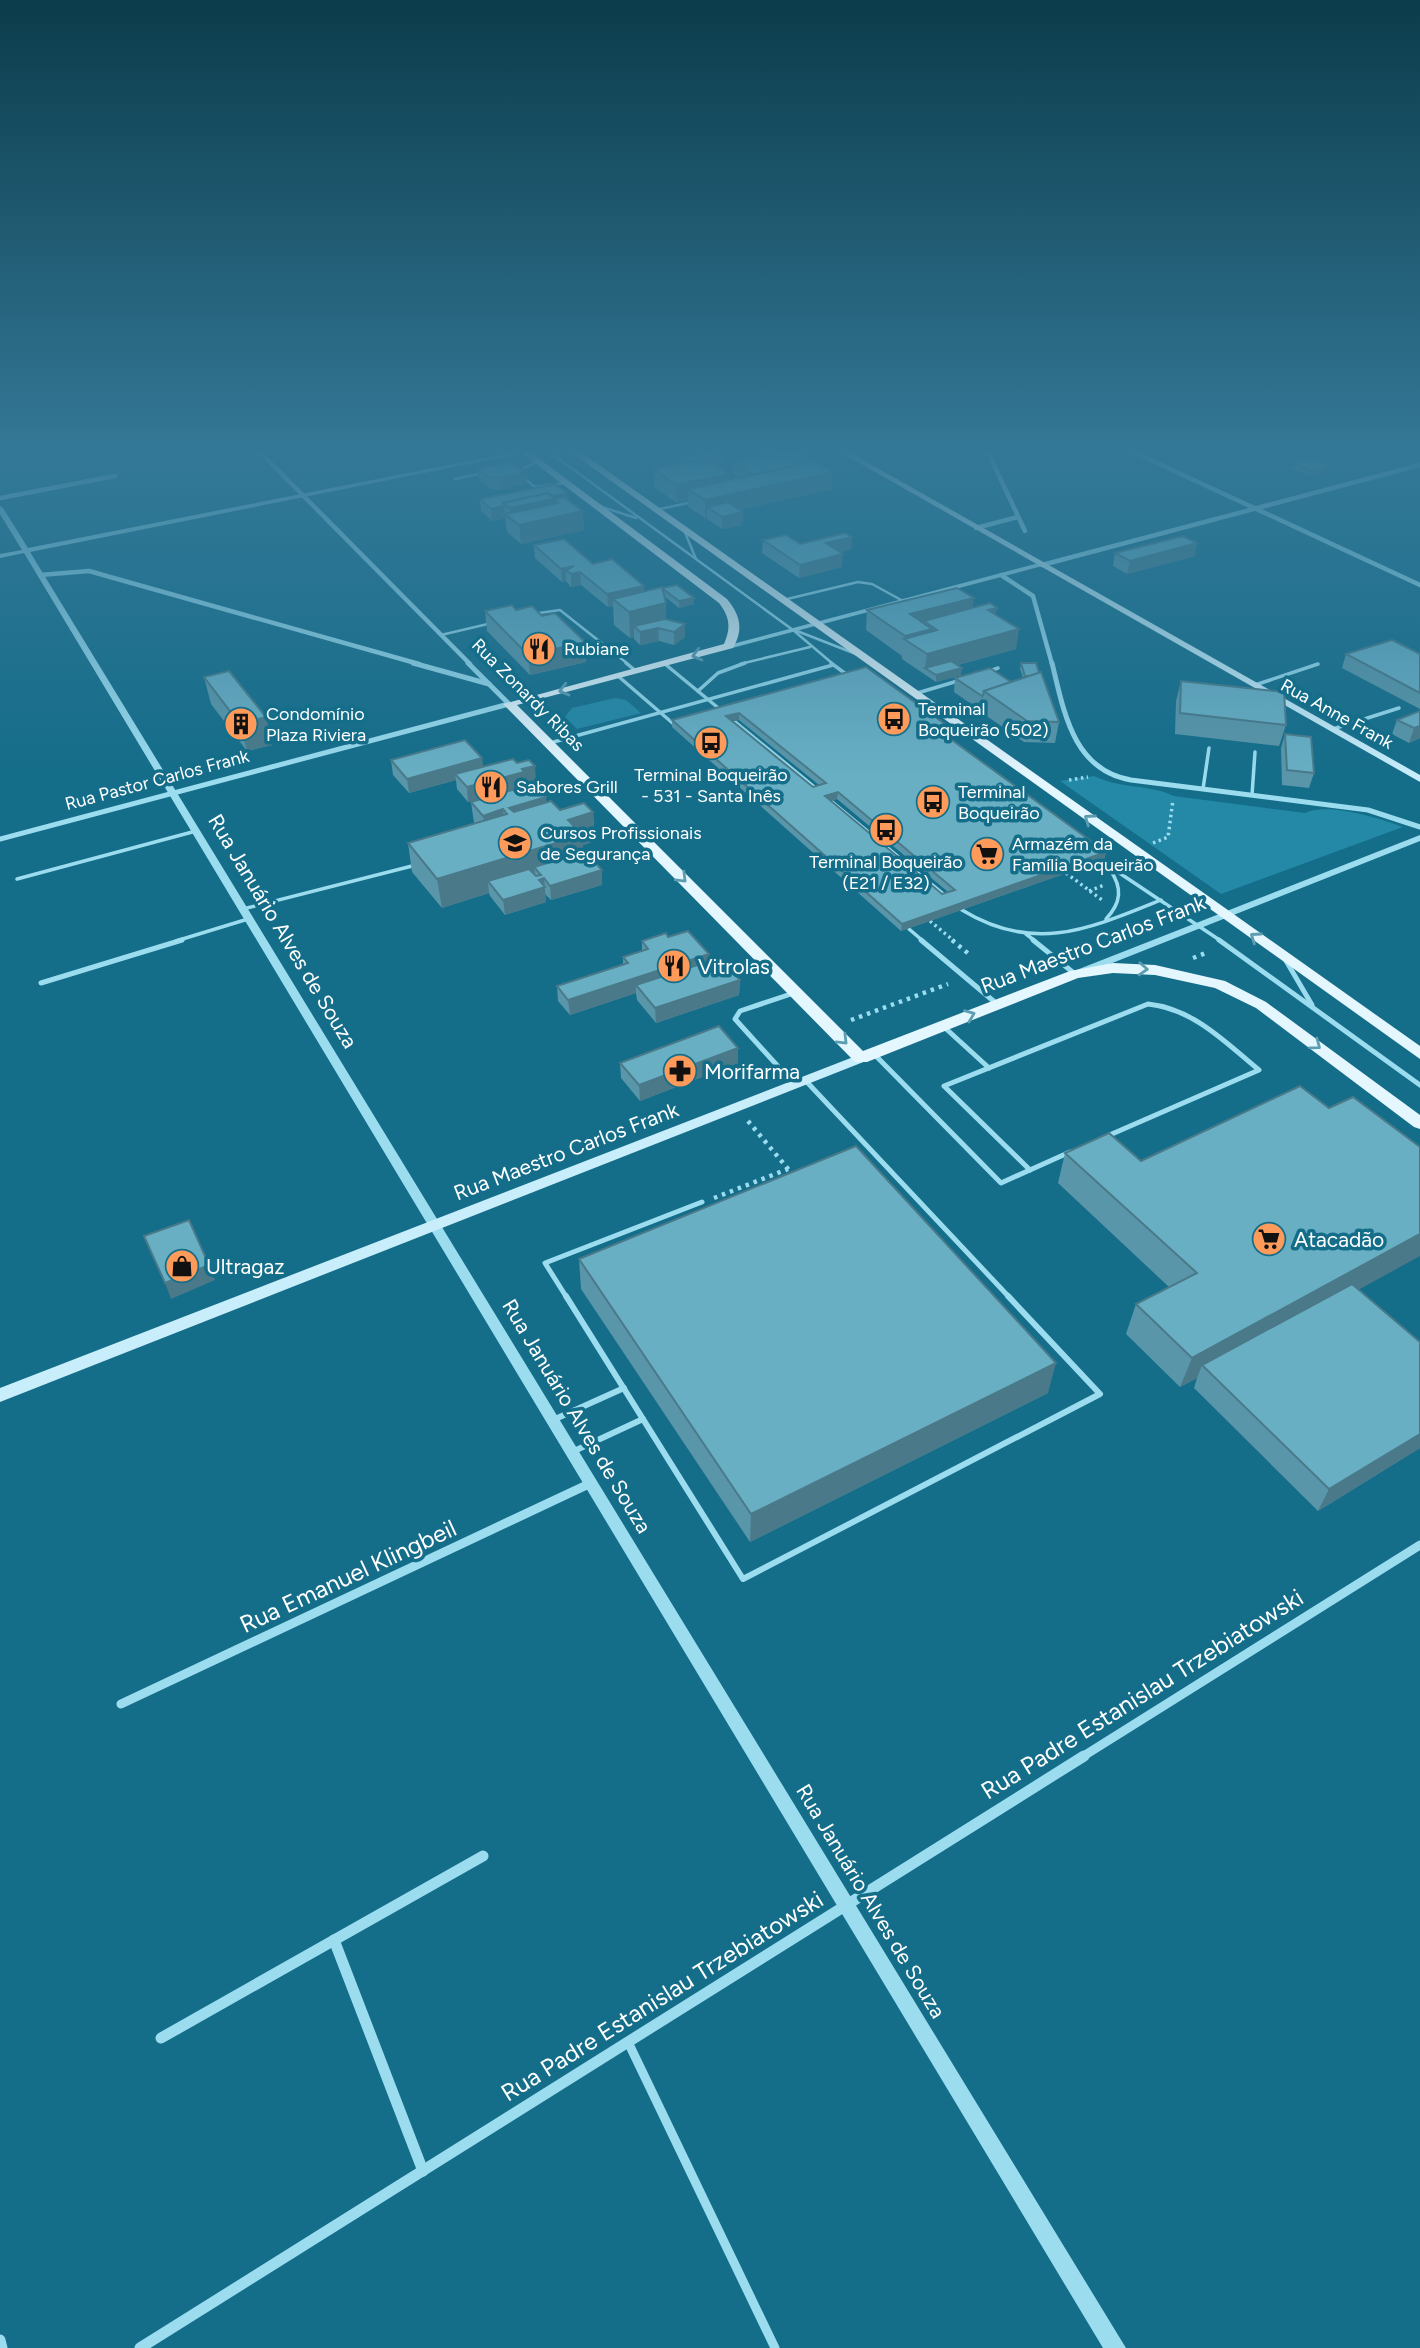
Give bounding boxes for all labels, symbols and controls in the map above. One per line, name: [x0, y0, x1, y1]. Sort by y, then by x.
restaurant icon: Rubiane: [520, 630, 558, 668]
street label: Rua Zonardy Ribas: [467, 634, 589, 756]
place label: Rubiane: [564, 638, 629, 660]
one-way arrow: [691, 647, 703, 661]
street label: Rua Anne Frank: [1277, 674, 1397, 754]
one-way arrow: [558, 682, 570, 696]
place label: Terminal Boqueirão (502): [918, 698, 1049, 741]
bus stop icon: Terminal Boqueirão (502): [875, 700, 913, 738]
place label: Condomínio Plaza Riviera: [266, 703, 366, 746]
building icon: Condomínio Plaza Riviera: [222, 705, 260, 743]
bus stop icon: Terminal Boqueirão - 531 - Santa Inês: [692, 724, 730, 762]
street label: Rua Pastor Carlos Frank: [63, 745, 252, 815]
place label: Terminal Boqueirão - 531 - Santa Inês: [634, 764, 788, 807]
restaurant icon: Sabores Grill: [472, 768, 510, 806]
place label: Sabores Grill: [516, 776, 618, 798]
place label: Terminal Boqueirão: [958, 781, 1040, 824]
bus stop icon: Terminal Boqueirão: [914, 783, 952, 821]
street label: Rua Januário Alves de Souza: [203, 809, 363, 1053]
bus stop icon: Terminal Boqueirão (E21 / E32): [867, 811, 905, 849]
one-way arrow: [1084, 815, 1097, 827]
place label: Cursos Profissionais de Segurança: [540, 822, 702, 865]
school or university icon: Cursos Profissionais de Segurança: [496, 824, 534, 862]
place label: Armazém da Família Boqueirão: [1012, 833, 1154, 876]
supermarket icon: Armazém da Família Boqueirão: [968, 835, 1006, 873]
place label: Terminal Boqueirão (E21 / E32): [809, 851, 963, 894]
one-way arrow: [674, 870, 687, 883]
street label: Rua Maestro Carlos Frank: [977, 889, 1210, 998]
one-way arrow: [1250, 932, 1263, 945]
restaurant icon: Vitrolas: [655, 947, 693, 985]
place label: Vitrolas: [698, 954, 770, 979]
one-way arrow: [1138, 962, 1149, 977]
one-way arrow: [963, 1010, 975, 1024]
one-way arrow: [834, 1032, 847, 1045]
one-way arrow: [1308, 1037, 1321, 1050]
pharmacy icon: Morifarma: [661, 1052, 699, 1090]
place label: Morifarma: [704, 1059, 800, 1084]
street label: Rua Maestro Carlos Frank: [450, 1096, 683, 1205]
supermarket icon: Atacadão: [1250, 1220, 1288, 1258]
place label: Atacadão: [1294, 1227, 1384, 1252]
shop icon: Ultragaz: [163, 1247, 201, 1285]
place label: Ultragaz: [206, 1254, 285, 1279]
street label: Rua Januário Alves de Souza: [497, 1294, 657, 1538]
street label: Rua Emanuel Klingbeil: [235, 1513, 461, 1639]
street label: Rua Padre Estanislau Trzebiatowski: [976, 1583, 1308, 1805]
street label: Rua Januário Alves de Souza: [791, 1779, 951, 2023]
street label: Rua Padre Estanislau Trzebiatowski: [496, 1885, 828, 2107]

